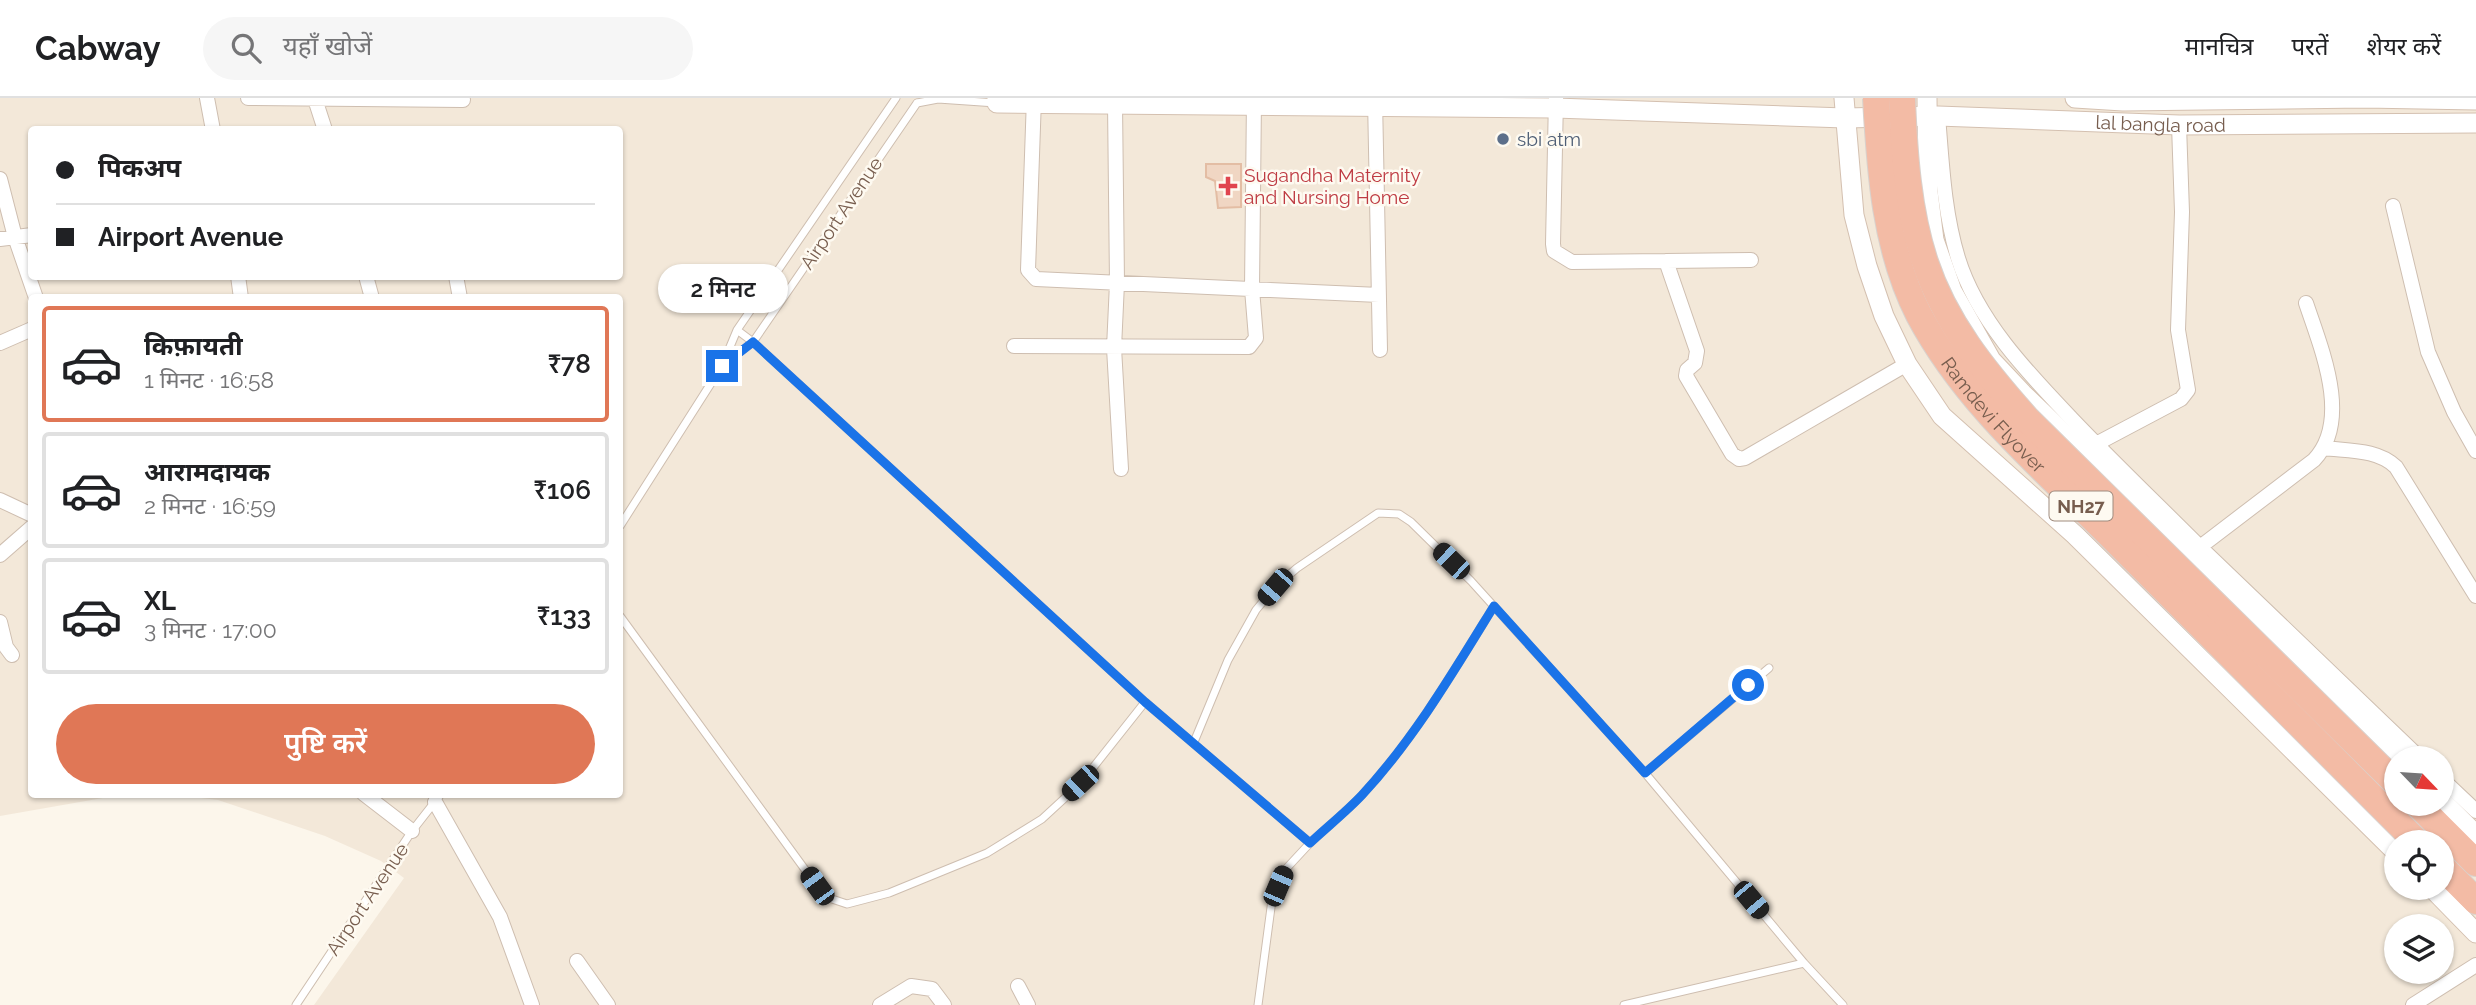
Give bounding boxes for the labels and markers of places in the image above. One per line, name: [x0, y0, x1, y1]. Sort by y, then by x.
place label: sbi atm: [1517, 128, 1581, 150]
marker: sbi atm: [1495, 131, 1511, 147]
place label: Sugandha Maternity and Nursing Home: [1244, 164, 1421, 208]
marker: Sugandha Maternity and Nursing Home: [1218, 176, 1238, 196]

